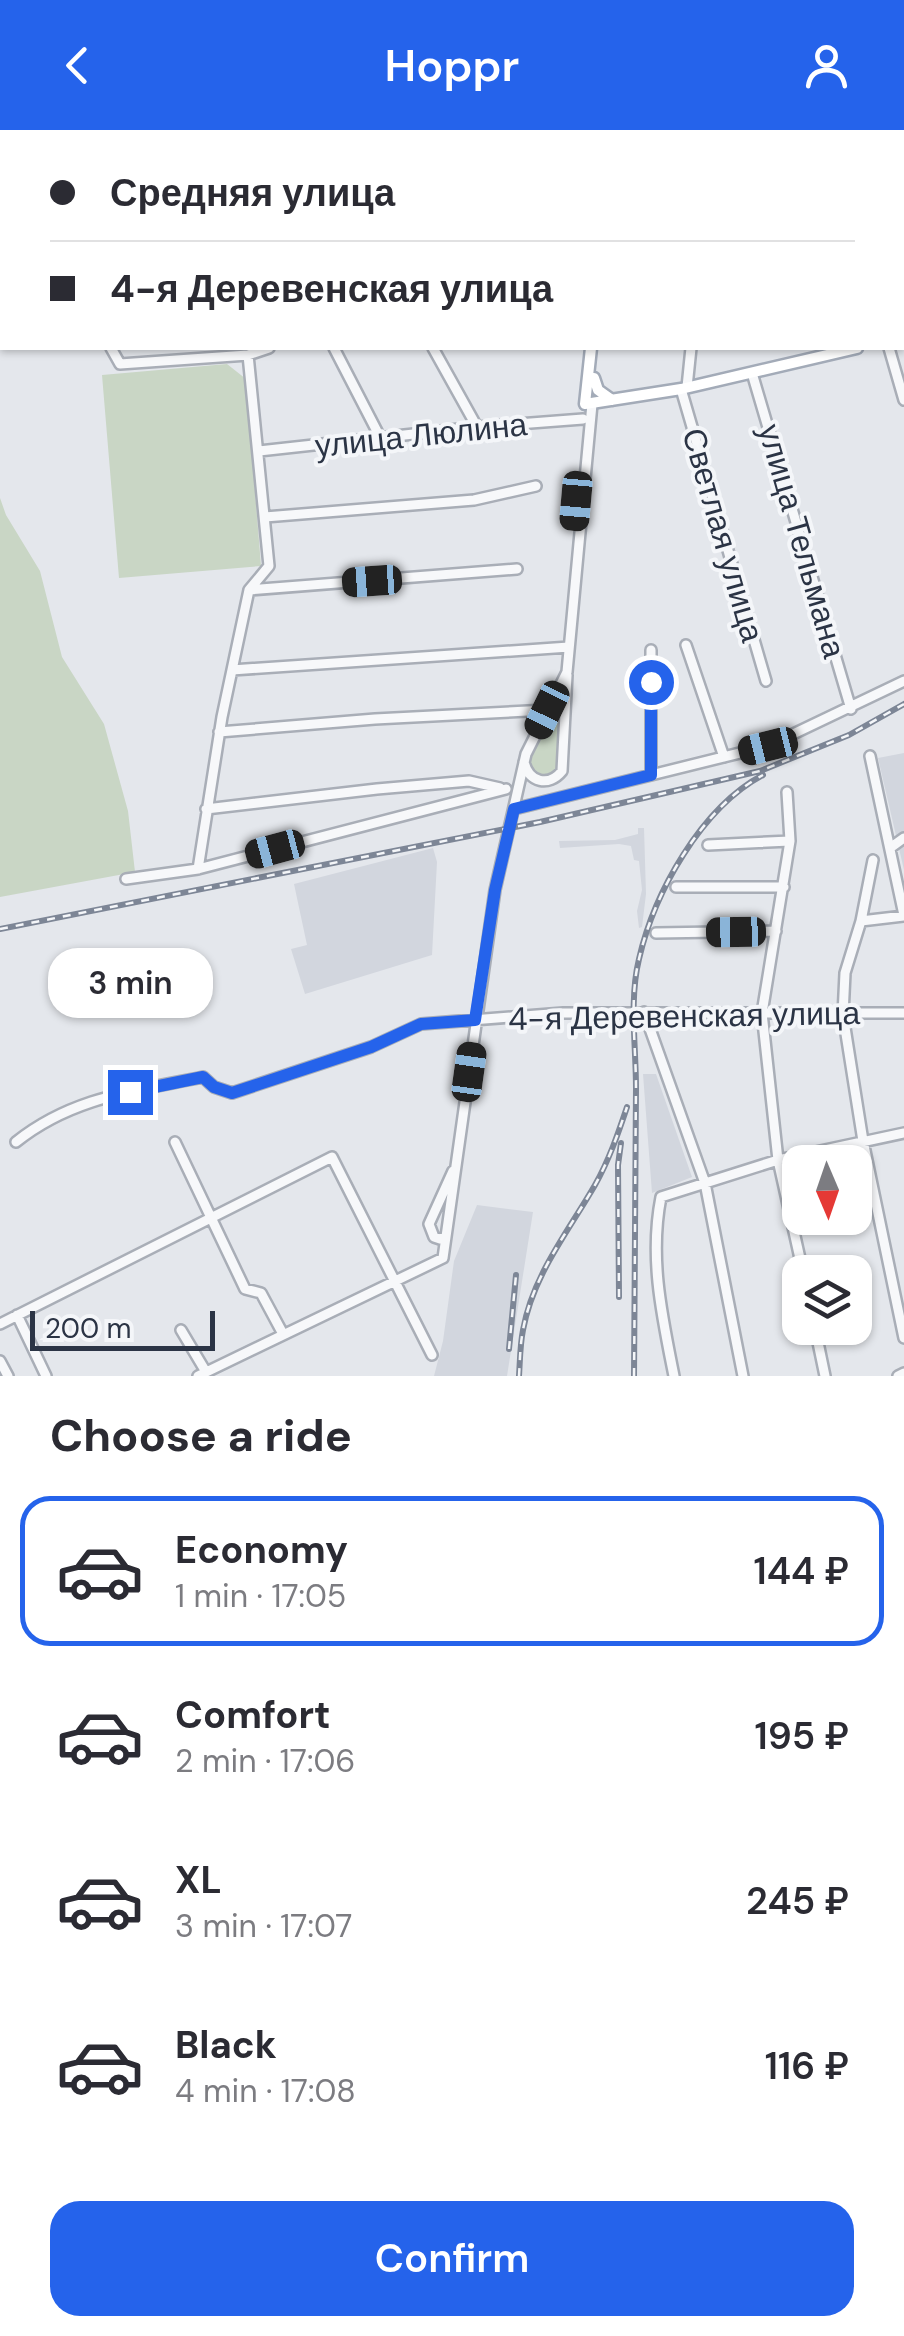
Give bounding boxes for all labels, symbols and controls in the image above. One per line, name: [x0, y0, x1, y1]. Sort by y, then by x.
text: Hoppr: [385, 36, 519, 95]
icon: back: [50, 38, 105, 93]
icon: person: [799, 38, 854, 93]
text: Средняя улица: [110, 168, 395, 218]
text: 4-я Деревенская улица: [110, 264, 553, 314]
street label: улица Люлина: [313, 403, 529, 467]
street label: улица Тельмана: [749, 419, 856, 663]
street label: Светлая улица: [672, 423, 774, 647]
car: [558, 470, 594, 532]
car: [341, 564, 403, 598]
route start: [629, 660, 674, 705]
car: [520, 676, 574, 744]
car: [735, 724, 801, 768]
car: [242, 827, 308, 871]
car: [706, 916, 766, 948]
callout: 3 min: [48, 947, 212, 1017]
text: 3 min: [88, 962, 173, 1004]
street label: 4-я Деревенская улица: [508, 992, 861, 1040]
car: [450, 1040, 488, 1104]
route end: [108, 1070, 153, 1115]
north arrow: [782, 1145, 872, 1235]
map controls: [782, 1145, 872, 1345]
button: layers: [782, 1255, 872, 1345]
scale bar: [30, 1306, 215, 1350]
text: 200 m: [45, 1310, 132, 1347]
text: Choose a ride: [50, 1406, 352, 1465]
text: Economy: [175, 1525, 348, 1575]
icon: car: [55, 1526, 145, 1616]
text: 144 ₽: [754, 1546, 849, 1596]
text: 1 min · 17:05: [175, 1575, 346, 1617]
text: Comfort: [175, 1690, 331, 1740]
icon: car: [55, 1691, 145, 1781]
text: 195 ₽: [754, 1711, 849, 1761]
text: 2 min · 17:06: [175, 1740, 355, 1782]
text: XL: [175, 1855, 222, 1905]
icon: car: [55, 1856, 145, 1946]
text: 245 ₽: [746, 1876, 849, 1926]
text: 3 min · 17:07: [175, 1905, 352, 1947]
text: Black: [175, 2020, 277, 2070]
icon: car: [55, 2021, 145, 2111]
text: 116 ₽: [765, 2041, 849, 2091]
text: 4 min · 17:08: [175, 2070, 356, 2112]
button: Confirm: [50, 2201, 854, 2316]

